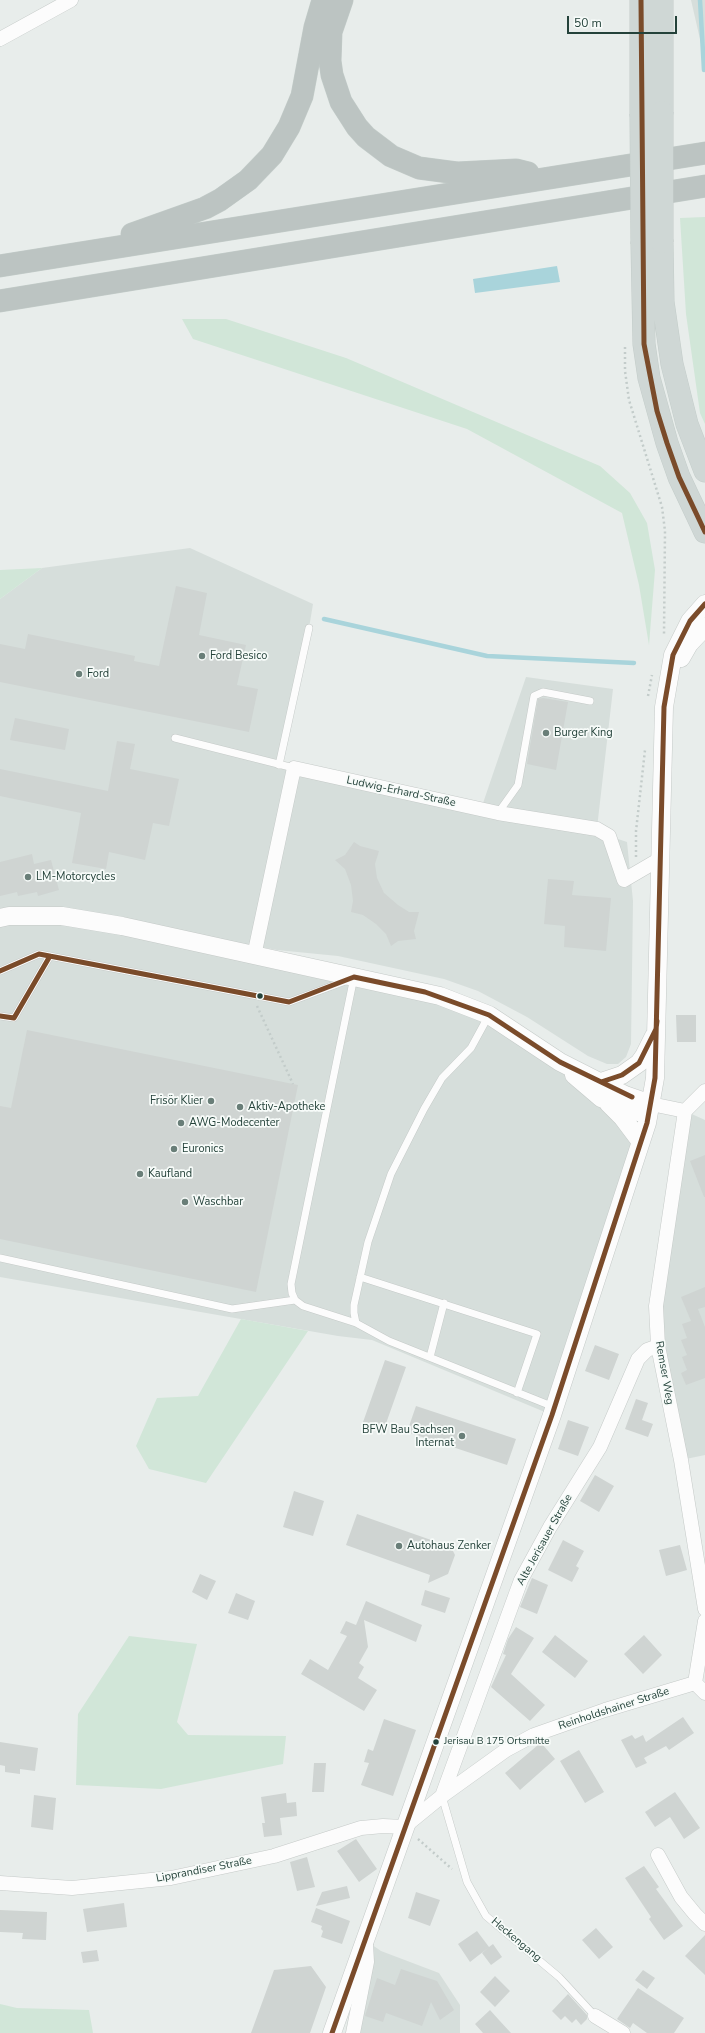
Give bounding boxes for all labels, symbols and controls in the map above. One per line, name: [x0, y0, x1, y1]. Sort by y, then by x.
scale bar: [569, 8, 679, 34]
text: 50 m: [574, 15, 602, 31]
place label: Ford Besico: [210, 649, 267, 663]
marker: Ford Besico: [197, 651, 207, 661]
place label: Ford: [87, 667, 109, 681]
marker: Ford: [74, 669, 84, 679]
place label: Burger King: [554, 726, 613, 740]
marker: Burger King: [541, 728, 551, 738]
street label: Ludwig-Erhard-Straße: [345, 774, 457, 810]
place label: LM-Motorcycles: [36, 870, 115, 884]
marker: LM-Motorcycles: [23, 872, 33, 882]
unlabelled marker: [255, 991, 265, 1001]
place label: Frisör Klier: [150, 1094, 203, 1108]
marker: Frisör Klier: [206, 1096, 216, 1106]
place label: Aktiv-Apotheke: [248, 1100, 325, 1114]
marker: Aktiv-Apotheke: [235, 1102, 245, 1112]
place label: AWG-Modecenter: [189, 1116, 279, 1130]
marker: AWG-Modecenter: [176, 1118, 186, 1128]
place label: Euronics: [182, 1142, 224, 1156]
marker: Euronics: [169, 1144, 179, 1154]
place label: Kaufland: [148, 1167, 192, 1181]
marker: Kaufland: [135, 1169, 145, 1179]
place label: Waschbar: [193, 1195, 243, 1209]
marker: Waschbar: [180, 1197, 190, 1207]
street label: Remser Weg: [652, 1340, 676, 1406]
place label: BFW Bau Sachsen Internat: [362, 1423, 454, 1449]
marker: BFW Bau Sachsen Internat: [457, 1431, 467, 1441]
street label: Alte Jerisauer Straße: [514, 1492, 576, 1588]
place label: Autohaus Zenker: [407, 1539, 491, 1553]
marker: Autohaus Zenker: [394, 1541, 404, 1551]
street label: Reinholdshainer Straße: [557, 1685, 671, 1733]
place label: Jerisau B 175 Ortsmitte: [444, 1736, 549, 1748]
marker: Jerisau B 175 Ortsmitte: [431, 1737, 441, 1747]
street label: Lipprandiser Straße: [155, 1854, 253, 1886]
street label: Heckengang: [488, 1915, 544, 1965]

